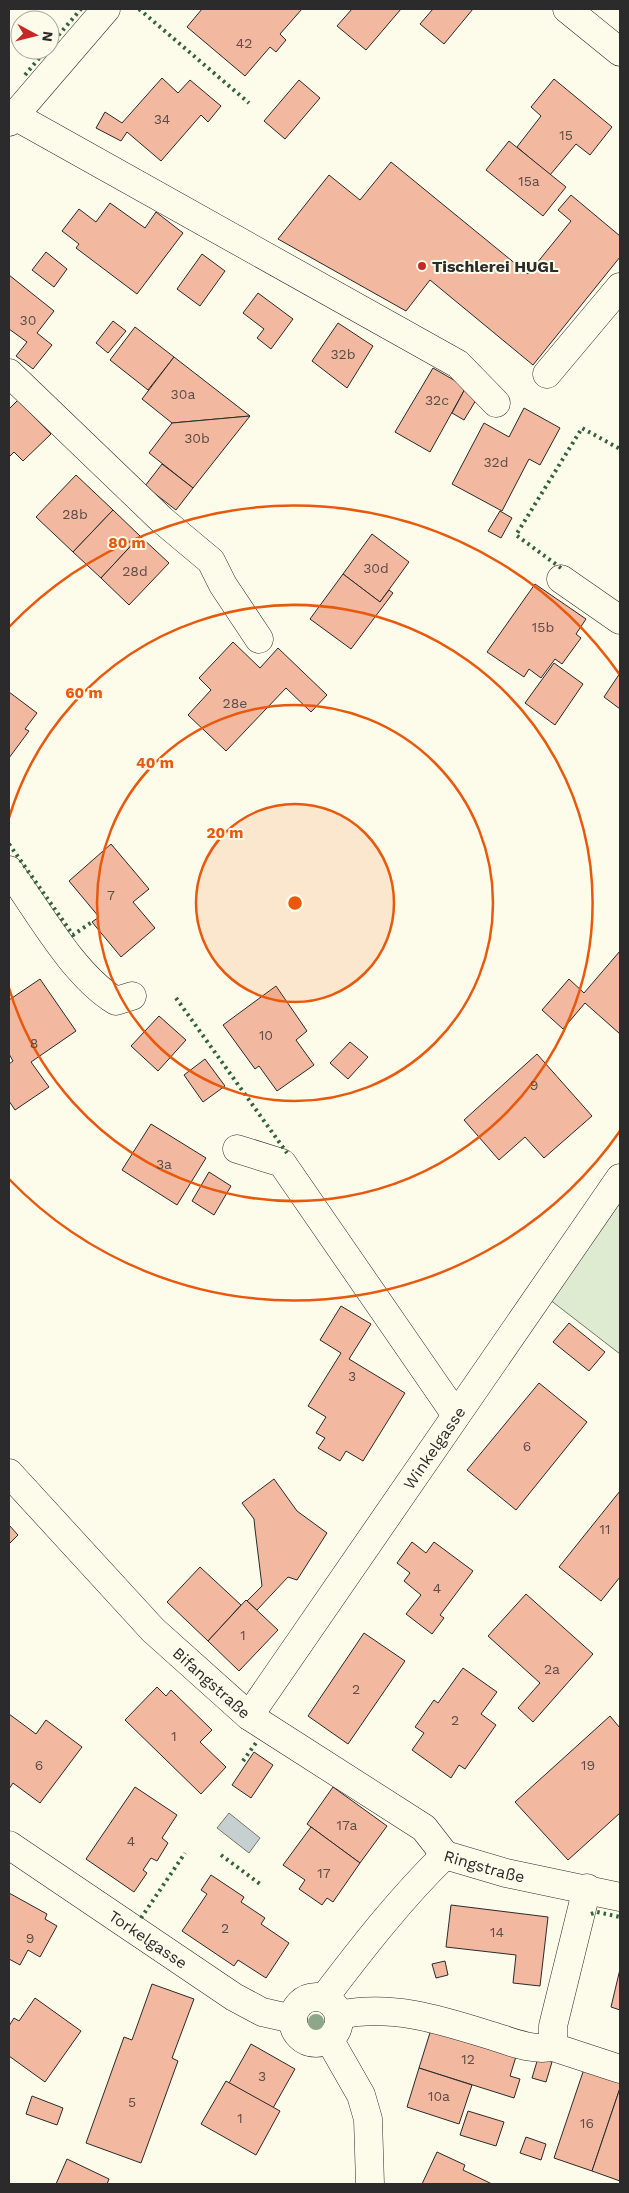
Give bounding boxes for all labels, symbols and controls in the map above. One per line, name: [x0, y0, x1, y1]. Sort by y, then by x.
north arrow: [10, 10, 60, 60]
text: N: [39, 30, 56, 43]
house number: 42: [236, 35, 252, 51]
house number: 34: [154, 111, 170, 127]
house number: 15: [559, 127, 573, 143]
house number: 15a: [518, 173, 540, 189]
place label: Tischlerei HUGL: [432, 257, 559, 276]
marker: Tischlerei HUGL: [416, 260, 428, 272]
house number: 30: [20, 312, 36, 328]
house number: 32b: [330, 346, 356, 362]
house number: 30a: [171, 386, 195, 402]
house number: 32c: [425, 392, 449, 408]
house number: 30b: [184, 430, 210, 446]
house number: 32d: [483, 454, 509, 470]
house number: 28b: [62, 506, 88, 522]
text: 80 m: [108, 534, 146, 552]
house number: 30d: [363, 560, 389, 576]
house number: 28d: [122, 563, 148, 579]
house number: 15b: [532, 619, 554, 635]
text: 60 m: [65, 684, 103, 702]
house number: 28e: [223, 695, 247, 711]
text: 40 m: [136, 754, 174, 772]
text: 20 m: [206, 824, 244, 842]
house number: 7: [107, 887, 115, 903]
centre of rings: [286, 894, 304, 912]
house number: 10: [259, 1027, 273, 1043]
house number: 8: [30, 1035, 38, 1051]
house number: 9: [530, 1077, 538, 1093]
house number: 3a: [156, 1156, 172, 1172]
house number: 3: [348, 1368, 356, 1384]
street label: Winkelgasse: [399, 1403, 469, 1493]
house number: 6: [523, 1438, 531, 1454]
house number: 11: [600, 1521, 610, 1537]
house number: 4: [433, 1580, 441, 1596]
house number: 1: [240, 1627, 246, 1643]
street label: Bifangstraße: [169, 1643, 255, 1722]
house number: 2a: [544, 1661, 560, 1677]
house number: 2: [352, 1681, 360, 1697]
house number: 2: [451, 1712, 459, 1728]
house number: 1: [171, 1728, 177, 1744]
house number: 6: [35, 1757, 43, 1773]
house number: 19: [581, 1757, 595, 1773]
house number: 17a: [337, 1817, 357, 1833]
house number: 4: [127, 1833, 135, 1849]
street label: Ringstraße: [442, 1846, 526, 1886]
house number: 17: [317, 1865, 331, 1881]
street label: Torkelgasse: [105, 1906, 191, 1972]
house number: 2: [221, 1920, 229, 1936]
house number: 14: [490, 1924, 504, 1940]
house number: 9: [26, 1930, 34, 1946]
house number: 12: [461, 2051, 475, 2067]
house number: 3: [258, 2068, 266, 2084]
house number: 10a: [428, 2088, 450, 2104]
house number: 5: [128, 2094, 136, 2110]
house number: 1: [237, 2110, 243, 2126]
house number: 16: [580, 2115, 594, 2131]

